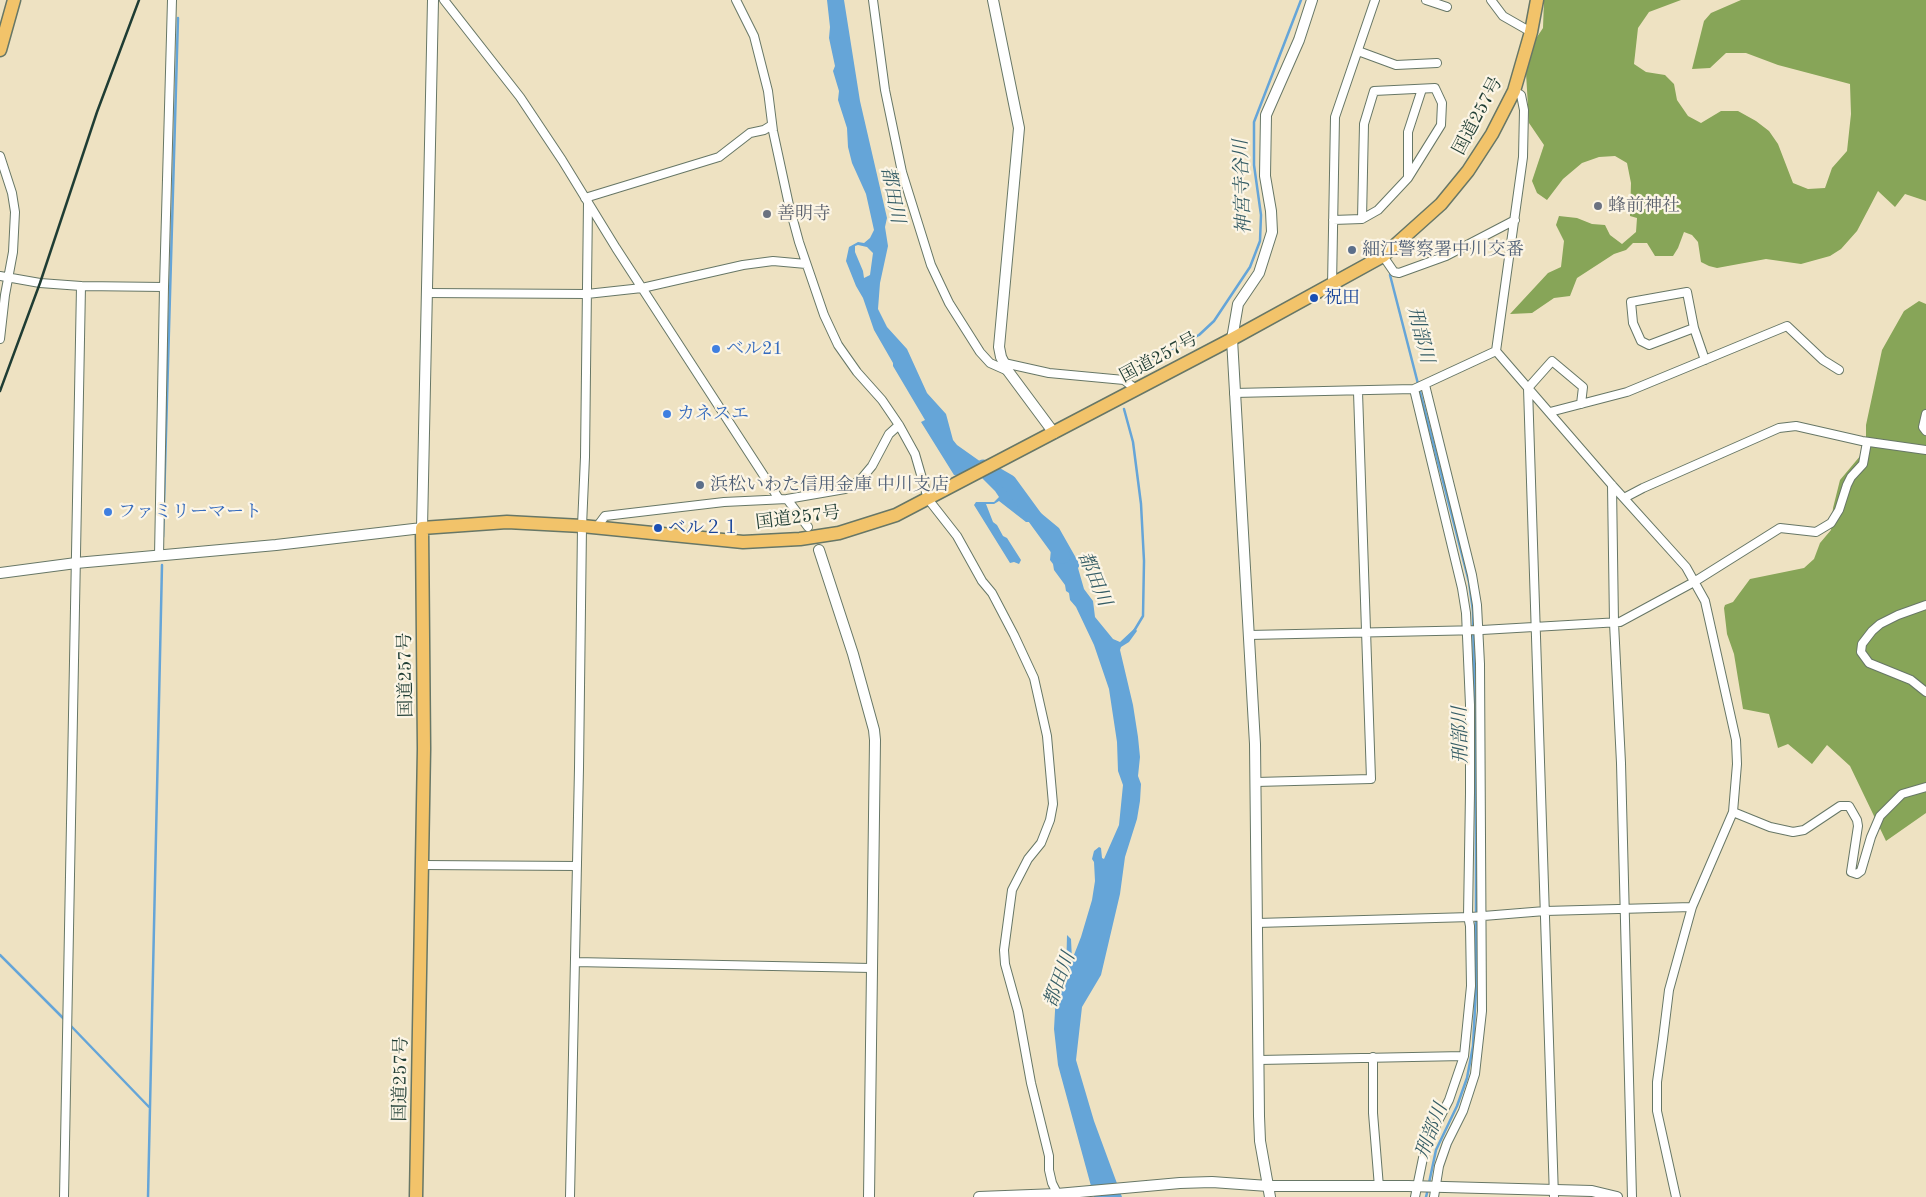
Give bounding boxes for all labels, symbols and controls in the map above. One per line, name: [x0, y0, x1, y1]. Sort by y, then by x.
street label: 国道257号: [1448, 73, 1508, 159]
water label: 神宮寺谷川: [1230, 139, 1256, 235]
water label: 都田川: [875, 165, 909, 225]
place label: 蜂前神社: [1608, 195, 1680, 217]
marker: 蜂前神社: [1592, 200, 1604, 212]
place label: 善明寺: [777, 203, 831, 225]
marker: 善明寺: [761, 208, 773, 220]
place label: 細江警察署中川交番: [1362, 239, 1524, 261]
marker: 細江警察署中川交番: [1346, 244, 1358, 256]
place label: 祝田: [1324, 287, 1360, 309]
marker: 祝田: [1308, 292, 1320, 304]
water label: 刑部川: [1402, 305, 1438, 365]
street label: 国道257号: [1116, 328, 1202, 388]
place label: ベル21: [726, 338, 783, 360]
marker: ベル21: [710, 343, 722, 355]
place label: カネスエ: [677, 403, 749, 425]
marker: カネスエ: [661, 408, 673, 420]
place label: 浜松いわた信用金庫 中川支店: [710, 474, 949, 496]
marker: 浜松いわた信用金庫 中川支店: [694, 479, 706, 491]
place label: ファミリーマート: [118, 501, 262, 523]
street label: 国道257号: [754, 502, 842, 534]
marker: ファミリーマート: [102, 506, 114, 518]
place label: ベル２１: [668, 517, 740, 539]
marker: ベル２１: [652, 522, 664, 534]
water label: 都田川: [1072, 548, 1116, 610]
street label: 国道257号: [394, 632, 418, 718]
water label: 刑部川: [1449, 706, 1473, 764]
water label: 都田川: [1040, 949, 1080, 1011]
street label: 国道257号: [389, 1036, 413, 1122]
water label: 刑部川: [1411, 1100, 1453, 1162]

